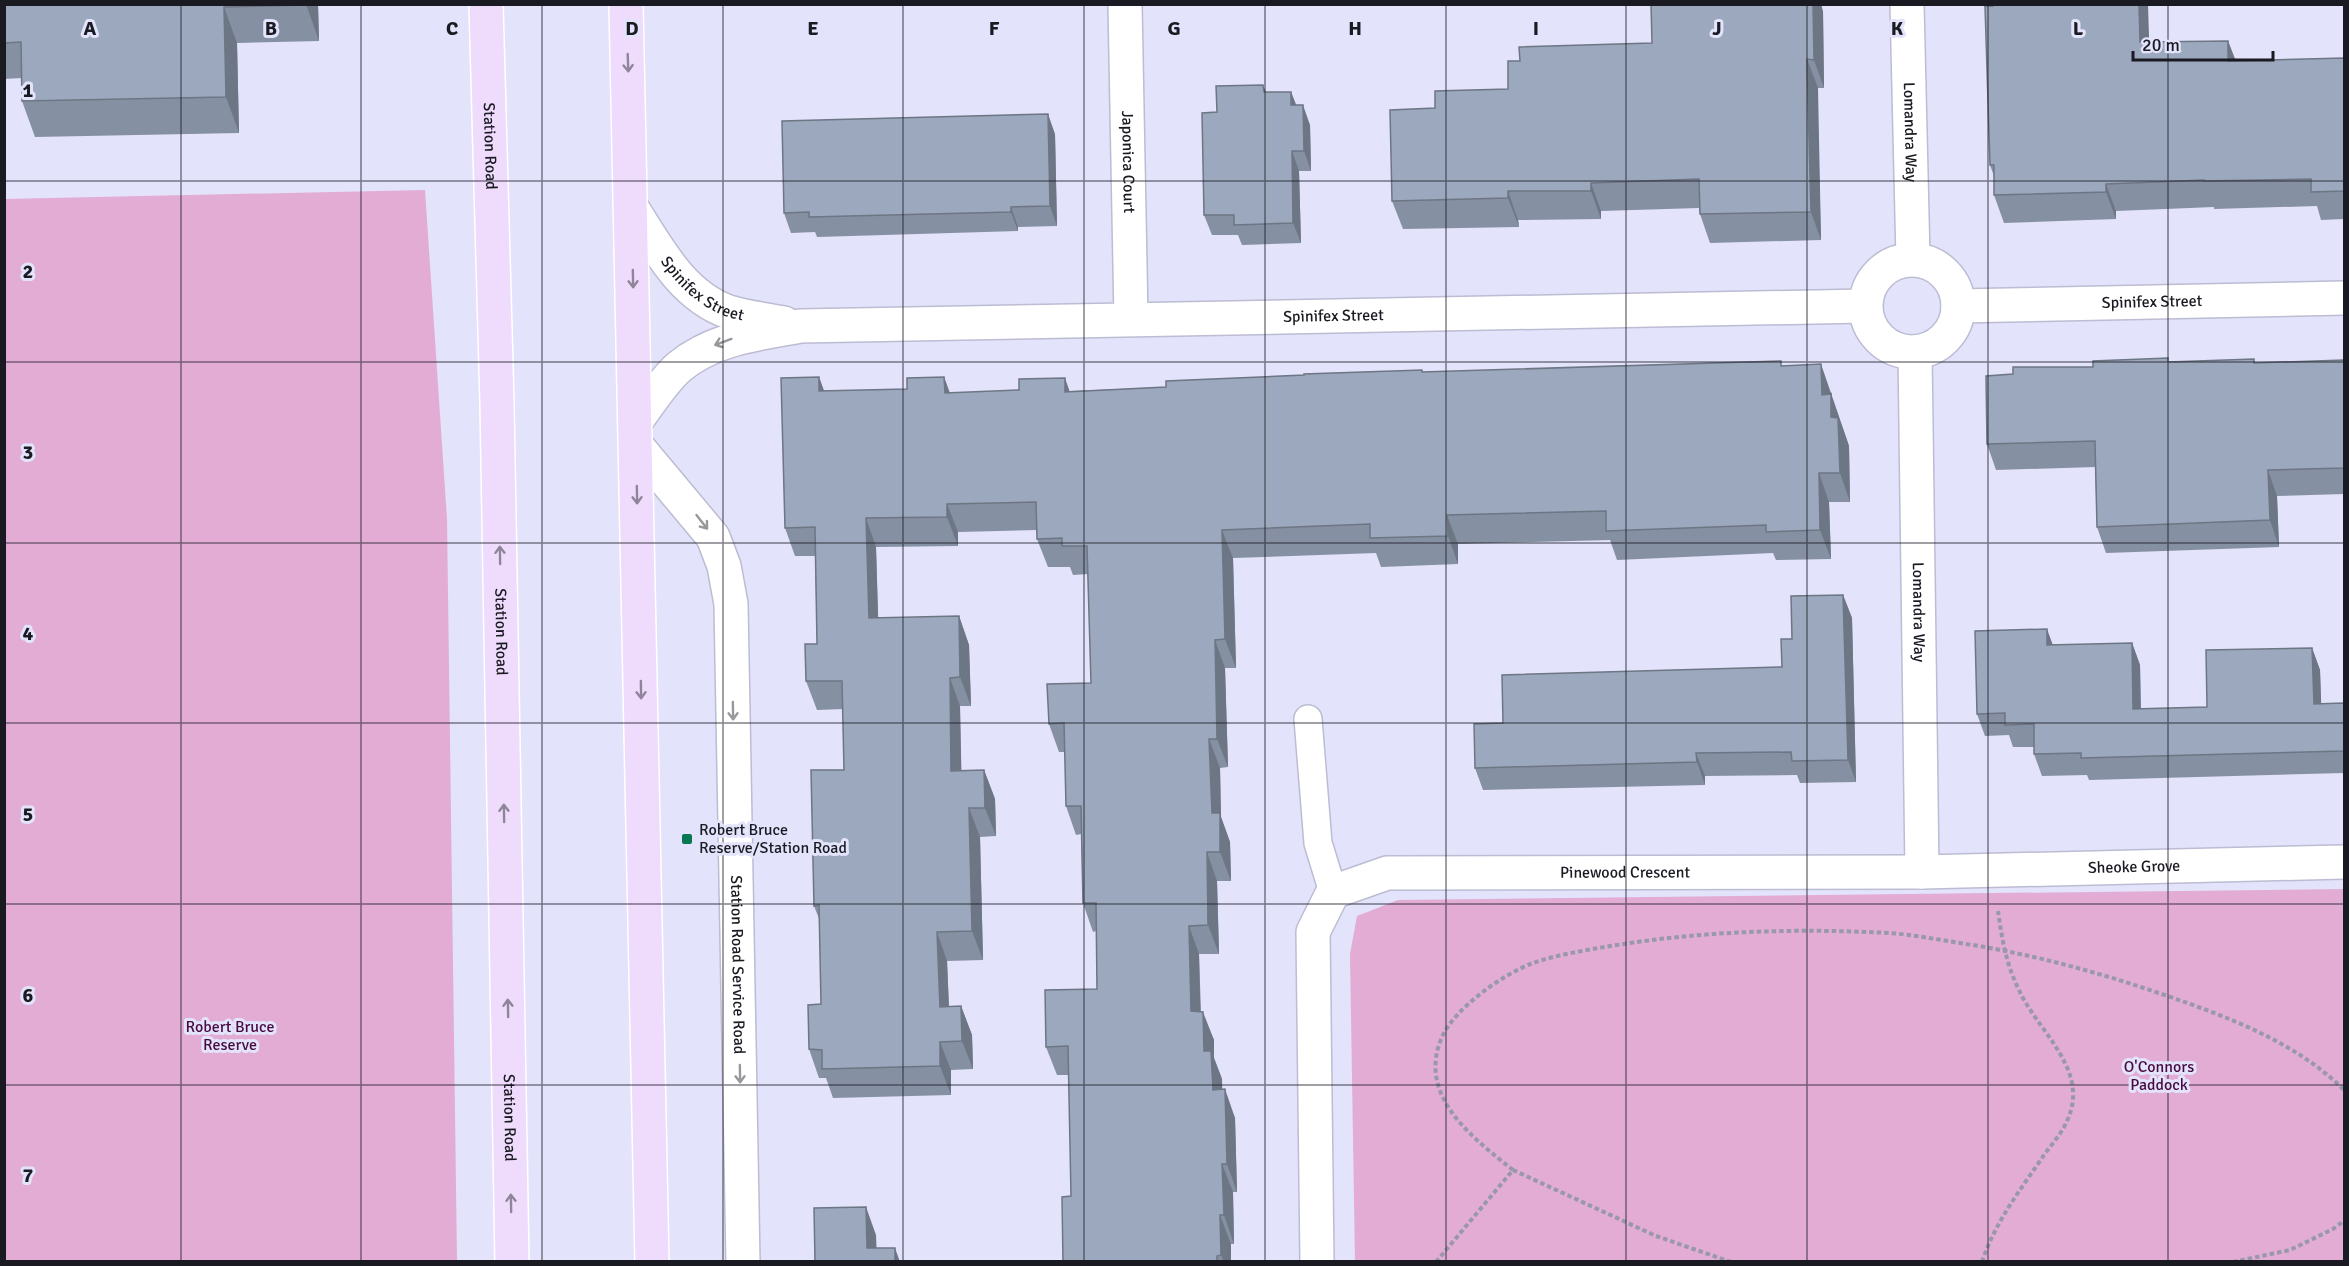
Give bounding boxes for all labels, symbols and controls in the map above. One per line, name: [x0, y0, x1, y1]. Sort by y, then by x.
text: A: [84, 16, 97, 41]
text: B: [265, 16, 277, 41]
text: C: [446, 16, 458, 41]
text: D: [625, 16, 639, 41]
text: E: [807, 16, 819, 41]
text: F: [989, 16, 1000, 41]
text: G: [1167, 16, 1181, 41]
text: H: [1348, 16, 1362, 41]
text: I: [1533, 16, 1539, 41]
text: J: [1712, 16, 1722, 41]
text: K: [1891, 16, 1904, 41]
text: L: [2073, 16, 2084, 41]
scale bar: [2133, 24, 2272, 62]
text: 20 m: [2142, 34, 2180, 56]
one-way arrow: [622, 52, 634, 72]
text: 1: [23, 78, 34, 103]
street label: Lomandra Way: [1899, 82, 1921, 183]
street label: Station Road: [479, 102, 501, 190]
street label: Japonica Court: [1117, 111, 1139, 214]
street label: Spinifex Street: [656, 252, 746, 326]
text: 2: [23, 259, 33, 284]
one-way arrow: [627, 268, 639, 288]
street label: Spinifex Street: [2101, 291, 2203, 313]
street label: Spinifex Street: [1283, 305, 1384, 327]
one-way arrow: [714, 338, 732, 349]
text: 3: [23, 440, 33, 465]
one-way arrow: [632, 484, 643, 504]
one-way arrow: [695, 514, 708, 530]
one-way arrow: [494, 546, 505, 566]
street label: Lomandra Way: [1908, 562, 1929, 663]
street label: Station Road: [490, 588, 512, 676]
text: 4: [23, 621, 34, 646]
one-way arrow: [635, 679, 647, 699]
one-way arrow: [727, 700, 739, 720]
text: 5: [23, 802, 33, 827]
one-way arrow: [498, 804, 510, 824]
place label: Robert Bruce Reserve/Station Road: [699, 820, 847, 858]
marker: Robert Bruce Reserve/Station Road: [680, 832, 694, 846]
street label: Sheoke Grove: [2088, 856, 2180, 878]
street label: Pinewood Crescent: [1560, 862, 1690, 883]
street label: Station Road Service Road: [726, 875, 749, 1054]
text: 6: [23, 983, 34, 1008]
one-way arrow: [502, 999, 513, 1019]
park label: Robert Bruce Reserve: [185, 1017, 275, 1055]
park label: O'Connors Paddock: [2124, 1057, 2194, 1095]
one-way arrow: [734, 1063, 746, 1083]
street label: Station Road: [499, 1074, 520, 1162]
text: 7: [23, 1163, 34, 1188]
one-way arrow: [505, 1194, 517, 1214]

